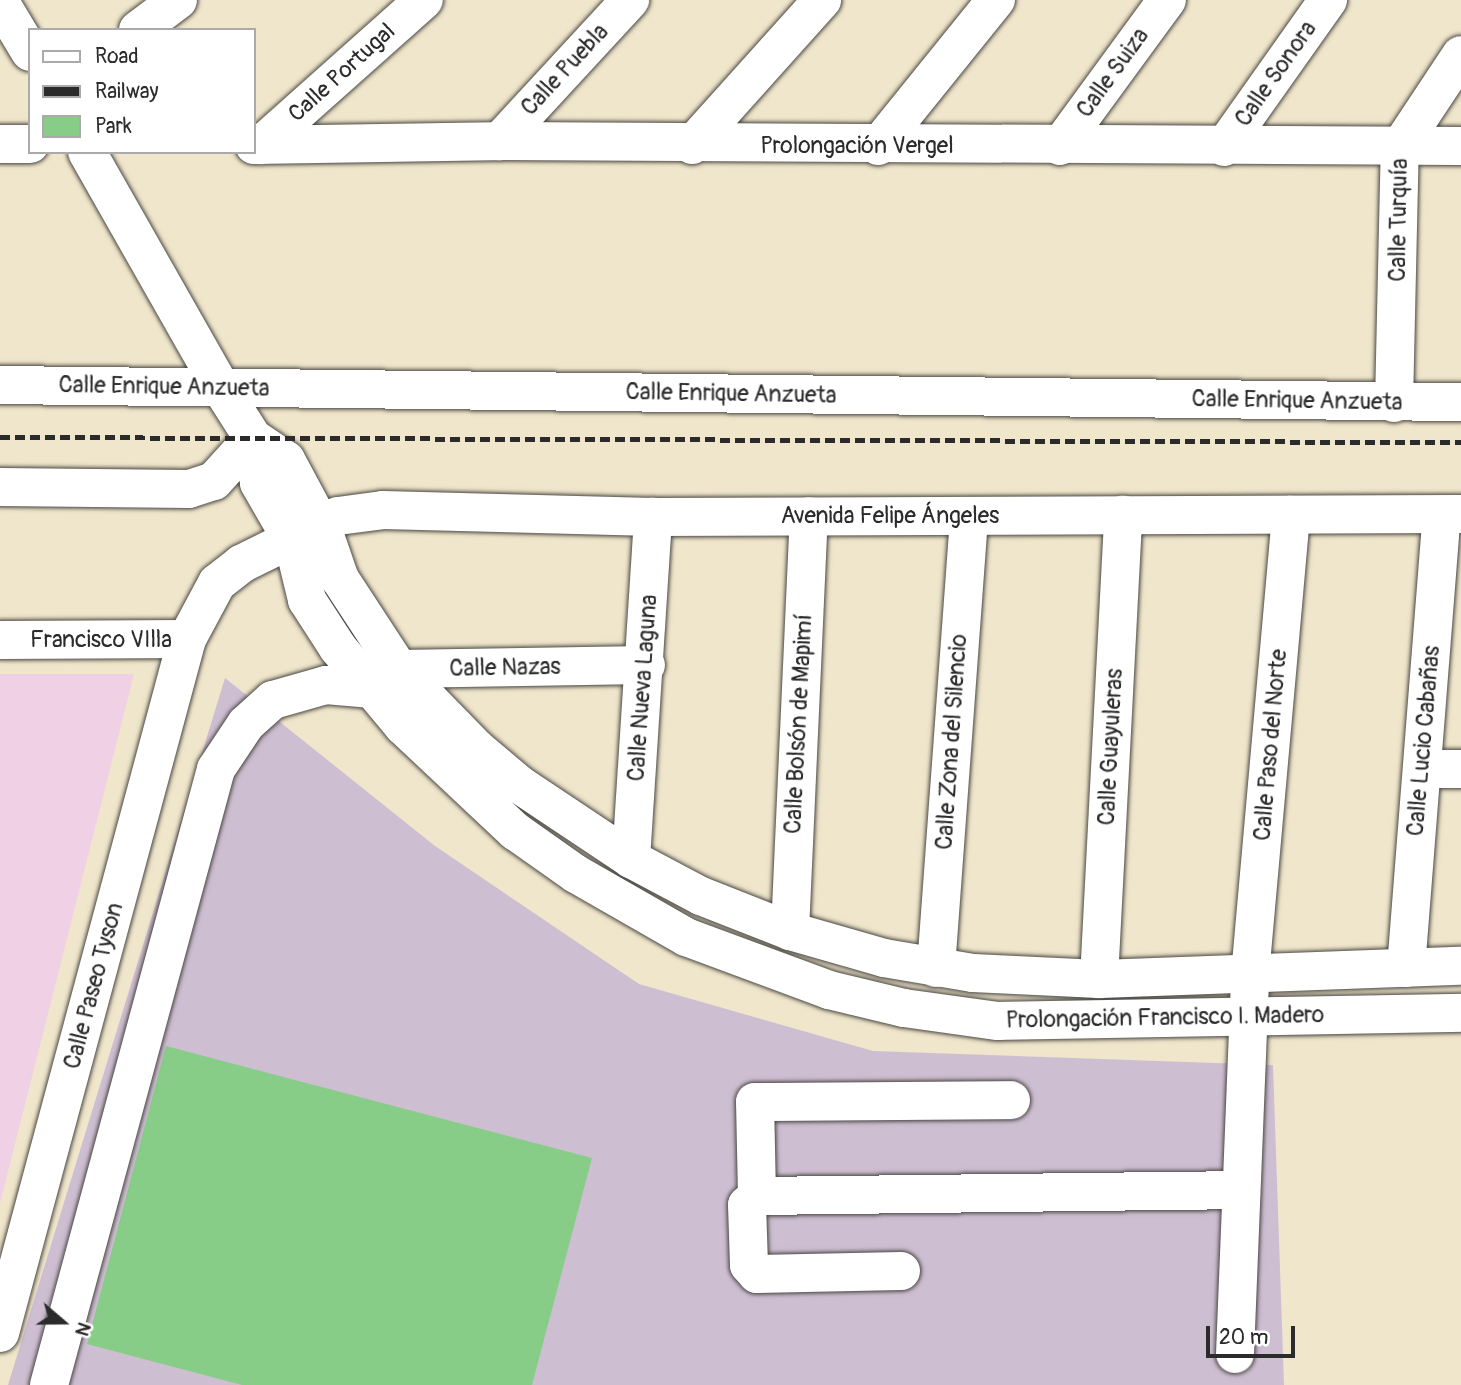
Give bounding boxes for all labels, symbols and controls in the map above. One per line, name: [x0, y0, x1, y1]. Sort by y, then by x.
street label: Calle Sonora: [1230, 16, 1322, 132]
street label: Calle Portugal: [283, 18, 401, 128]
street label: Calle Puebla: [516, 18, 614, 122]
street label: Calle Suiza: [1071, 23, 1155, 123]
legend: [28, 28, 256, 154]
text: Road: [95, 43, 139, 70]
text: Railway: [95, 78, 159, 105]
text: Park: [95, 113, 132, 140]
street label: Prolongación Vergel: [760, 132, 954, 160]
street label: Calle Turquía: [1384, 158, 1414, 282]
street label: Calle Enrique Anzueta: [58, 371, 270, 403]
street label: Calle Enrique Anzueta: [625, 378, 837, 410]
street label: Calle Enrique Anzueta: [1191, 385, 1403, 417]
street label: Avenida Felipe Ángeles: [781, 502, 999, 530]
street label: Calle Nueva Laguna: [623, 594, 663, 782]
street label: Calle Bolsón de Mapimí: [779, 613, 819, 835]
street label: Francisco VIlla: [30, 626, 172, 654]
street label: Calle Zona del Silencio: [931, 633, 973, 851]
street label: Calle Lucio Cabañas: [1402, 645, 1446, 837]
street label: Calle Paso del Norte: [1249, 648, 1293, 842]
street label: Calle Nazas: [449, 653, 561, 683]
street label: Calle Guayuleras: [1093, 668, 1129, 826]
street label: Calle Paseo Tyson: [59, 900, 129, 1072]
street label: Prolongación Francisco I. Madero: [1006, 1001, 1324, 1035]
north arrow: [28, 1287, 98, 1357]
scale bar: [1209, 1312, 1298, 1356]
text: N: [69, 1319, 96, 1339]
text: 20 m: [1219, 1324, 1268, 1351]

